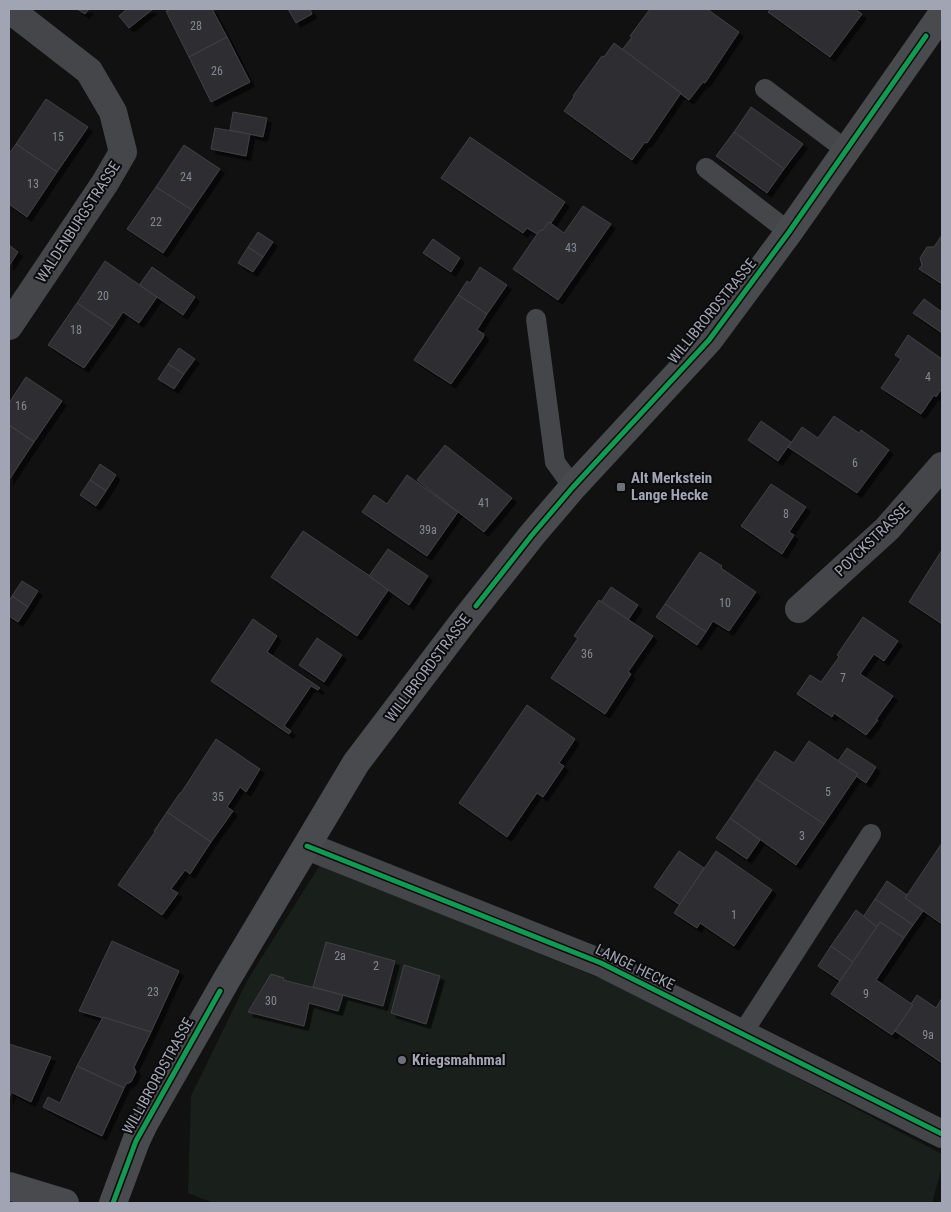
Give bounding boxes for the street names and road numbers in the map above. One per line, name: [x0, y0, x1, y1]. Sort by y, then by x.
street label: WALDENBURGSTRASSE: [32, 158, 124, 286]
street label: WILLIBRORDSTRASSE: [664, 255, 760, 367]
street label: POYCKSTRASSE: [831, 500, 913, 580]
street label: WILLIBRORDSTRASSE: [382, 611, 474, 725]
street label: LANGE HECKE: [592, 940, 678, 994]
street label: WILLIBRORDSTRASSE: [119, 1015, 197, 1137]

